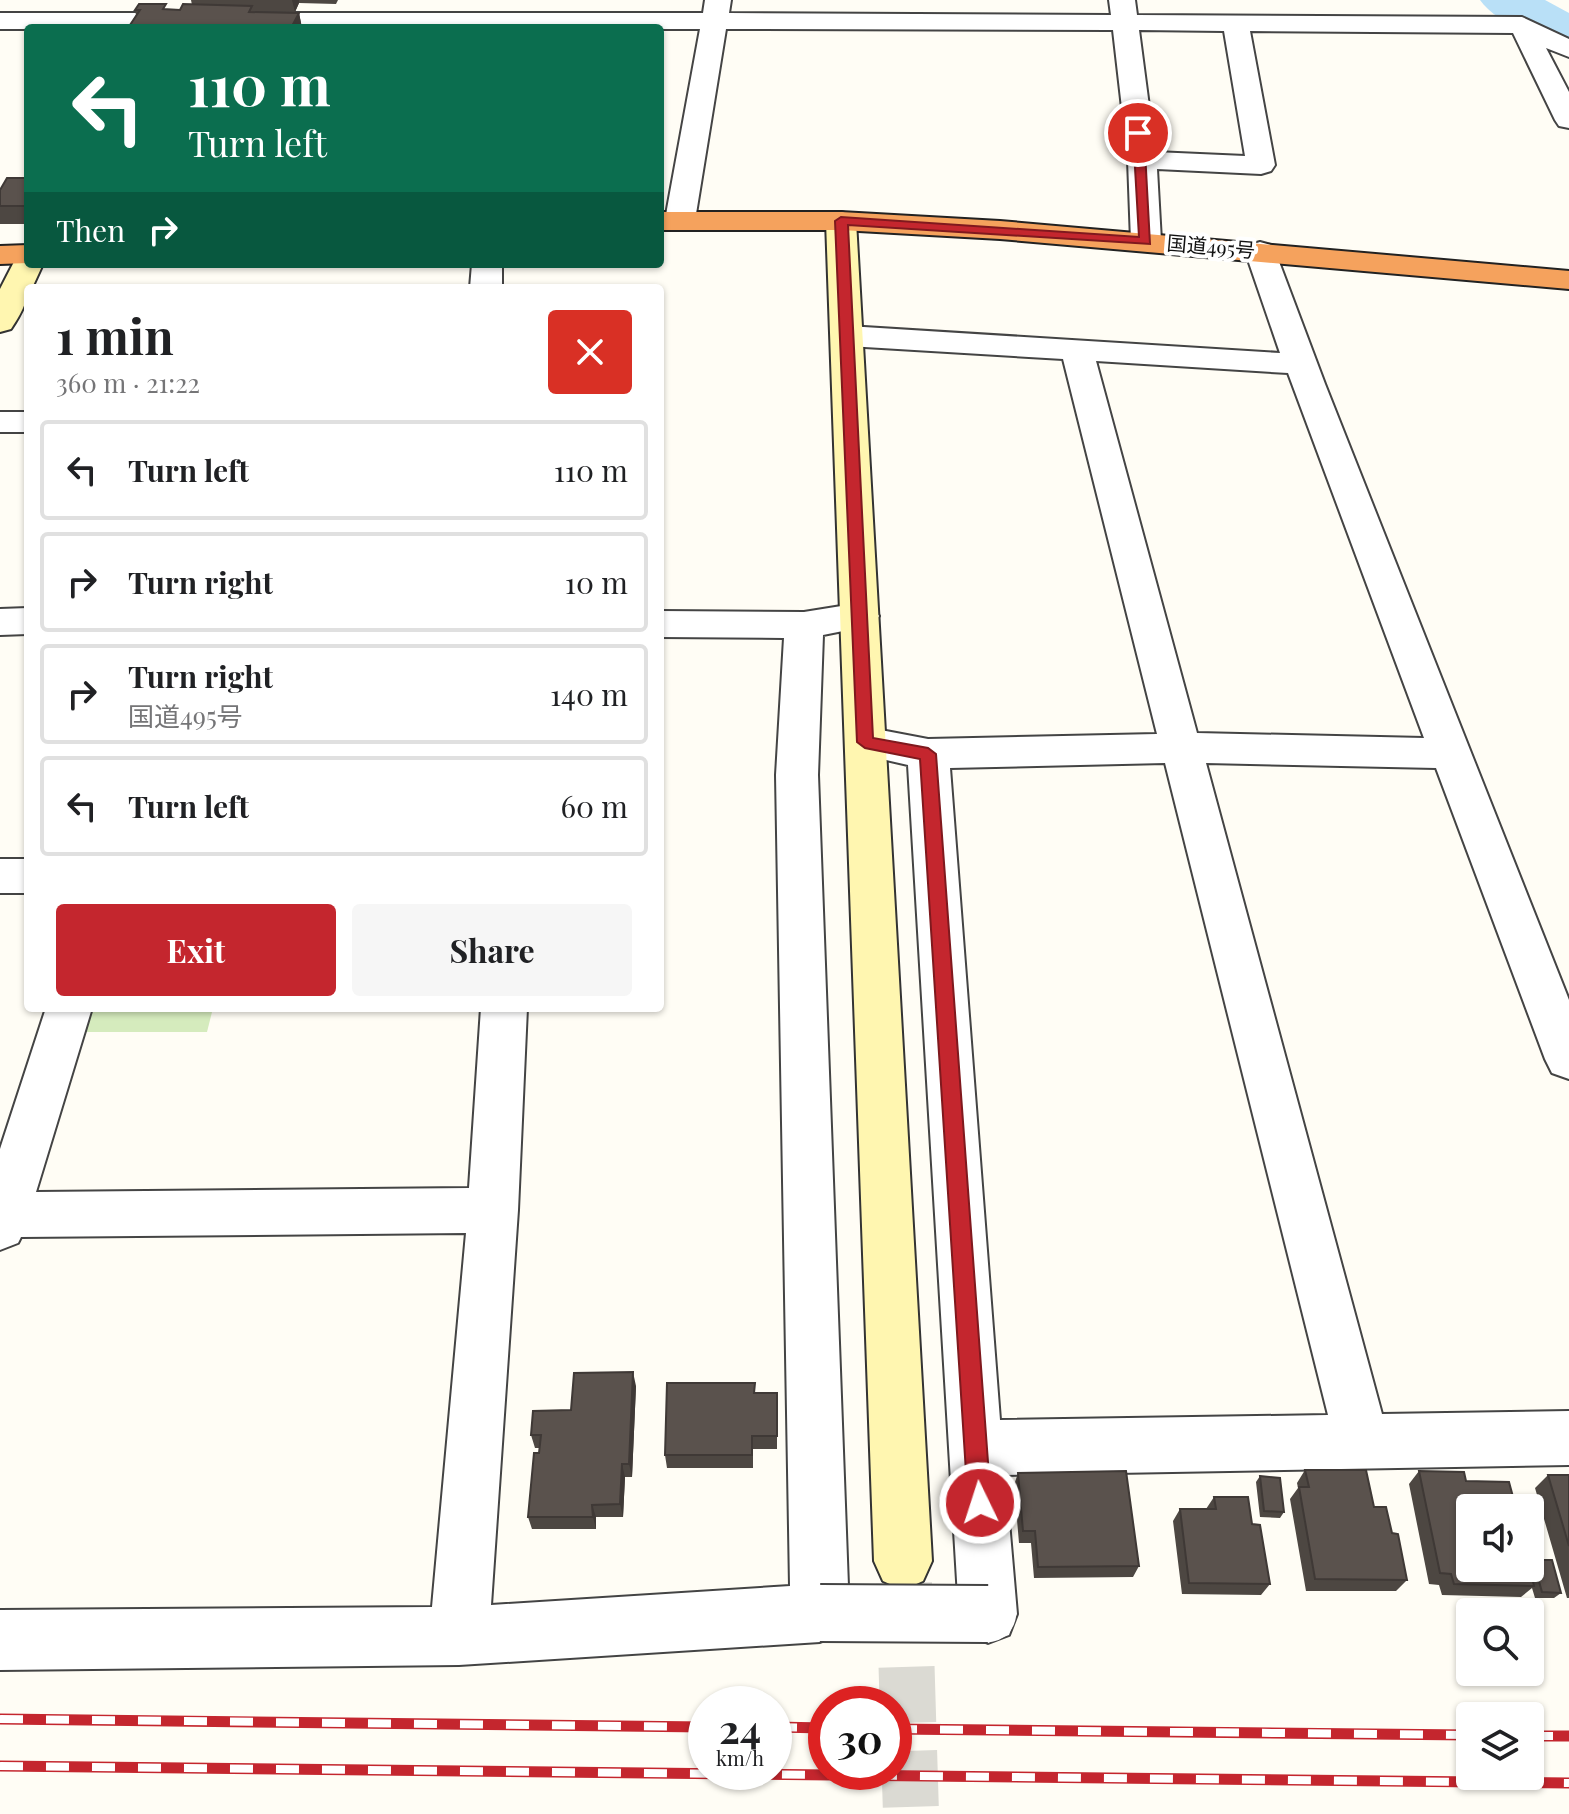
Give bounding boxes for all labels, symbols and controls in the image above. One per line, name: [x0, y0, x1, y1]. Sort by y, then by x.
text: 110 m: [188, 46, 331, 121]
icon: left: [56, 56, 160, 160]
pin: [1104, 99, 1172, 167]
icon: arrive: [1116, 111, 1160, 155]
text: Turn left: [188, 118, 327, 166]
icon: right: [141, 208, 185, 252]
text: Then: [56, 210, 125, 250]
street label: 国道495号: [1166, 228, 1256, 263]
text: 1 min: [56, 303, 174, 367]
button: close: [548, 310, 632, 394]
text: 360 m · 21:22: [56, 365, 200, 400]
icon: left: [60, 448, 104, 492]
text: Turn left: [128, 450, 249, 490]
text: 110 m: [554, 450, 628, 490]
icon: right: [60, 560, 104, 604]
text: Turn right: [128, 562, 273, 602]
text: 10 m: [565, 562, 628, 602]
text: Turn right: [128, 656, 273, 696]
icon: right: [60, 672, 104, 716]
text: 140 m: [550, 674, 628, 714]
text: 国道495号: [128, 698, 243, 733]
icon: left: [60, 784, 104, 828]
text: Turn left: [128, 786, 249, 826]
text: 60 m: [560, 786, 628, 826]
button: Exit: [56, 904, 336, 996]
button: Share: [352, 904, 632, 996]
position arrow: [938, 1461, 1022, 1545]
map controls: [1456, 1494, 1544, 1790]
button: sound: [1456, 1494, 1544, 1582]
button: search: [1456, 1598, 1544, 1686]
speed limit sign: 30: [808, 1686, 912, 1790]
text: 24: [719, 1701, 761, 1754]
button: layers: [1456, 1702, 1544, 1790]
text: km/h: [716, 1744, 764, 1771]

